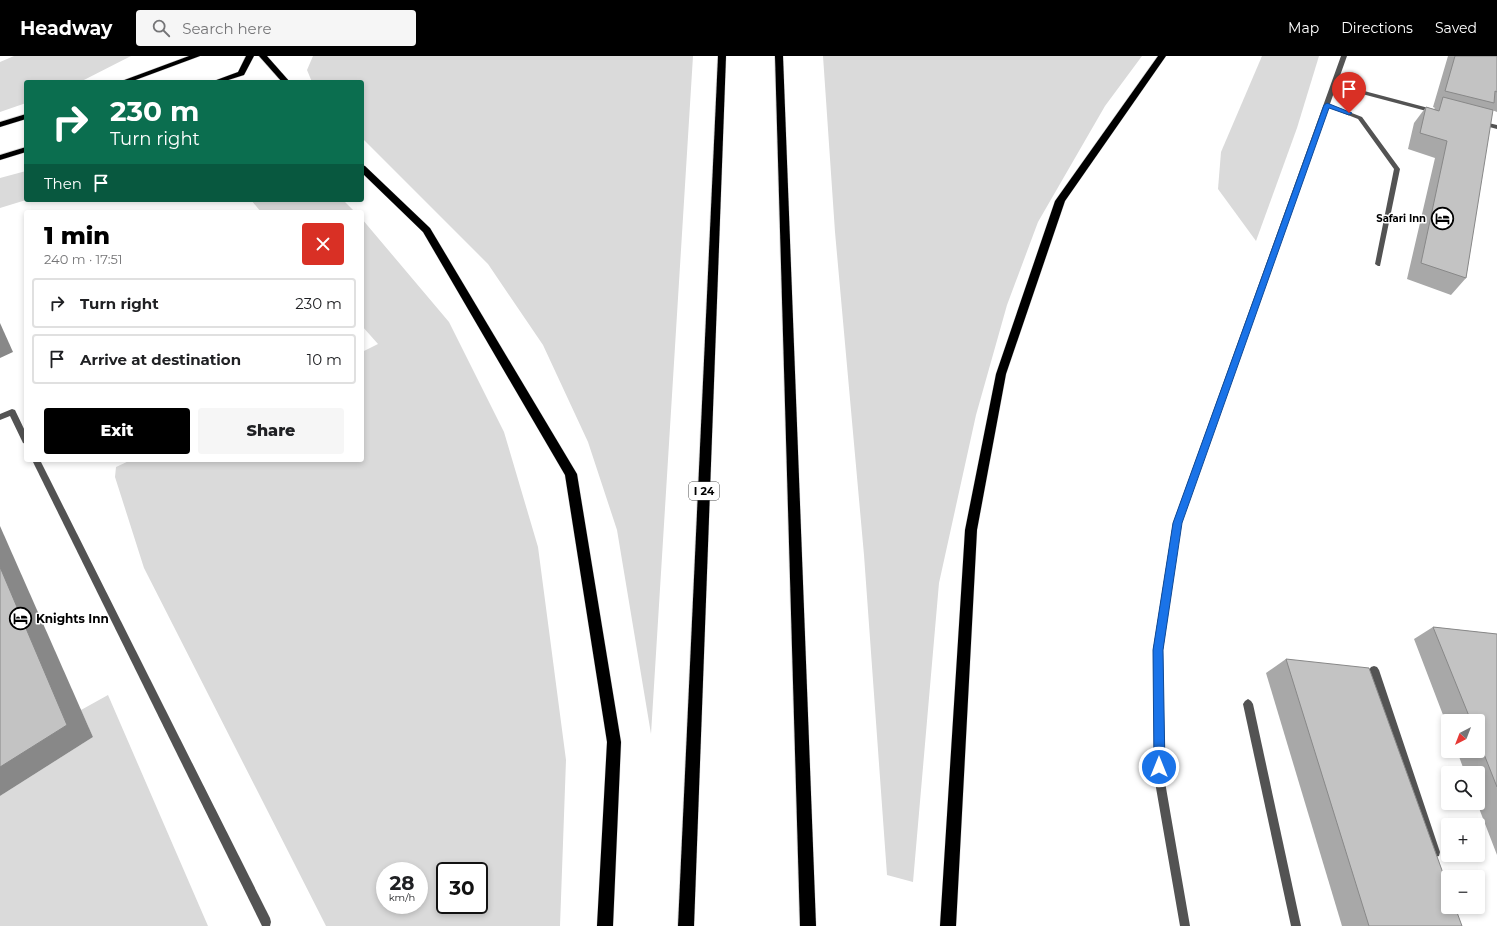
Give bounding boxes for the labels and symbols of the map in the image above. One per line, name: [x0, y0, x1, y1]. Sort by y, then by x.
pin: [1332, 72, 1366, 113]
hotel icon: Safari Inn: [1429, 205, 1455, 231]
place label: Safari Inn: [1376, 212, 1426, 225]
road number: I 24: [689, 482, 719, 500]
hotel icon: Knights Inn: [7, 605, 33, 631]
place label: Knights Inn: [36, 611, 109, 626]
north arrow: [1441, 714, 1485, 758]
position arrow: [1138, 746, 1180, 788]
speed limit sign: 30: [436, 862, 488, 914]

